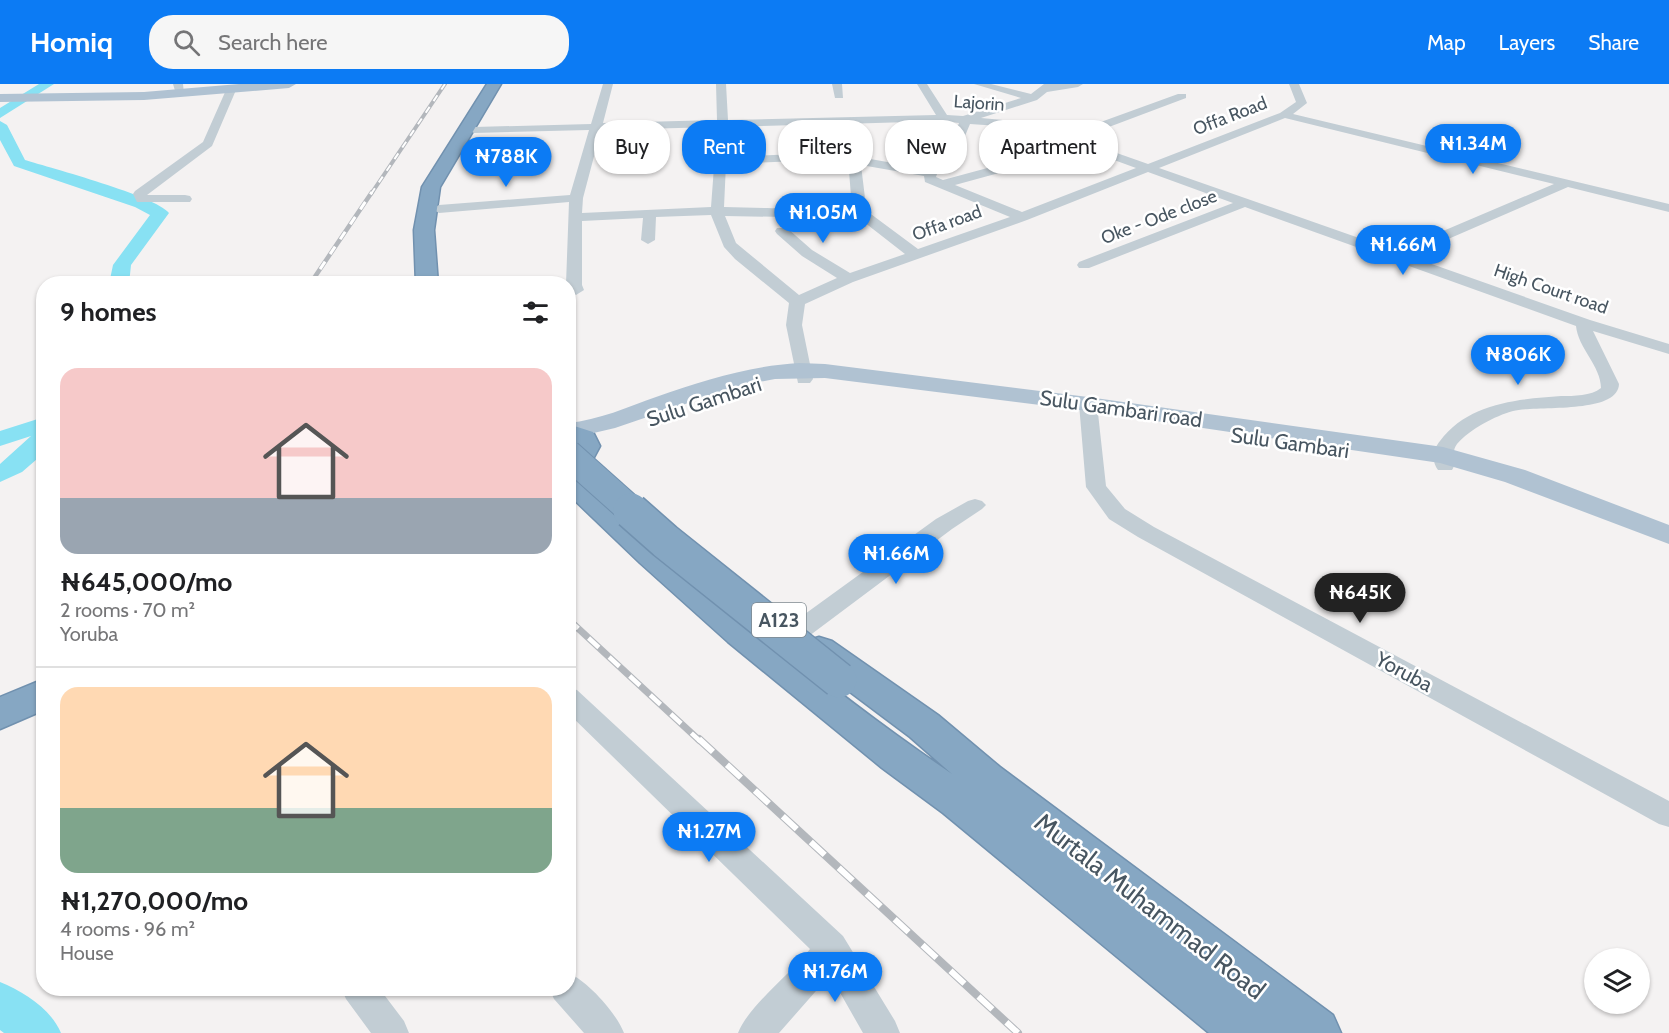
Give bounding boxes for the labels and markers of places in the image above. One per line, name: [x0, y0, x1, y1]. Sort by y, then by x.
pin: ₦1.34M: [1424, 124, 1522, 175]
pin: ₦788K: [464, 137, 548, 188]
pin: ₦1.05M: [774, 193, 872, 244]
pin: ₦1.66M: [1354, 225, 1452, 276]
pin: ₦806K: [1476, 335, 1560, 386]
pin: ₦1.66M: [847, 534, 945, 585]
pin: ₦645K: [1318, 573, 1402, 624]
pin: ₦1.27M: [660, 812, 758, 863]
pin: ₦1.76M: [786, 952, 884, 1003]

